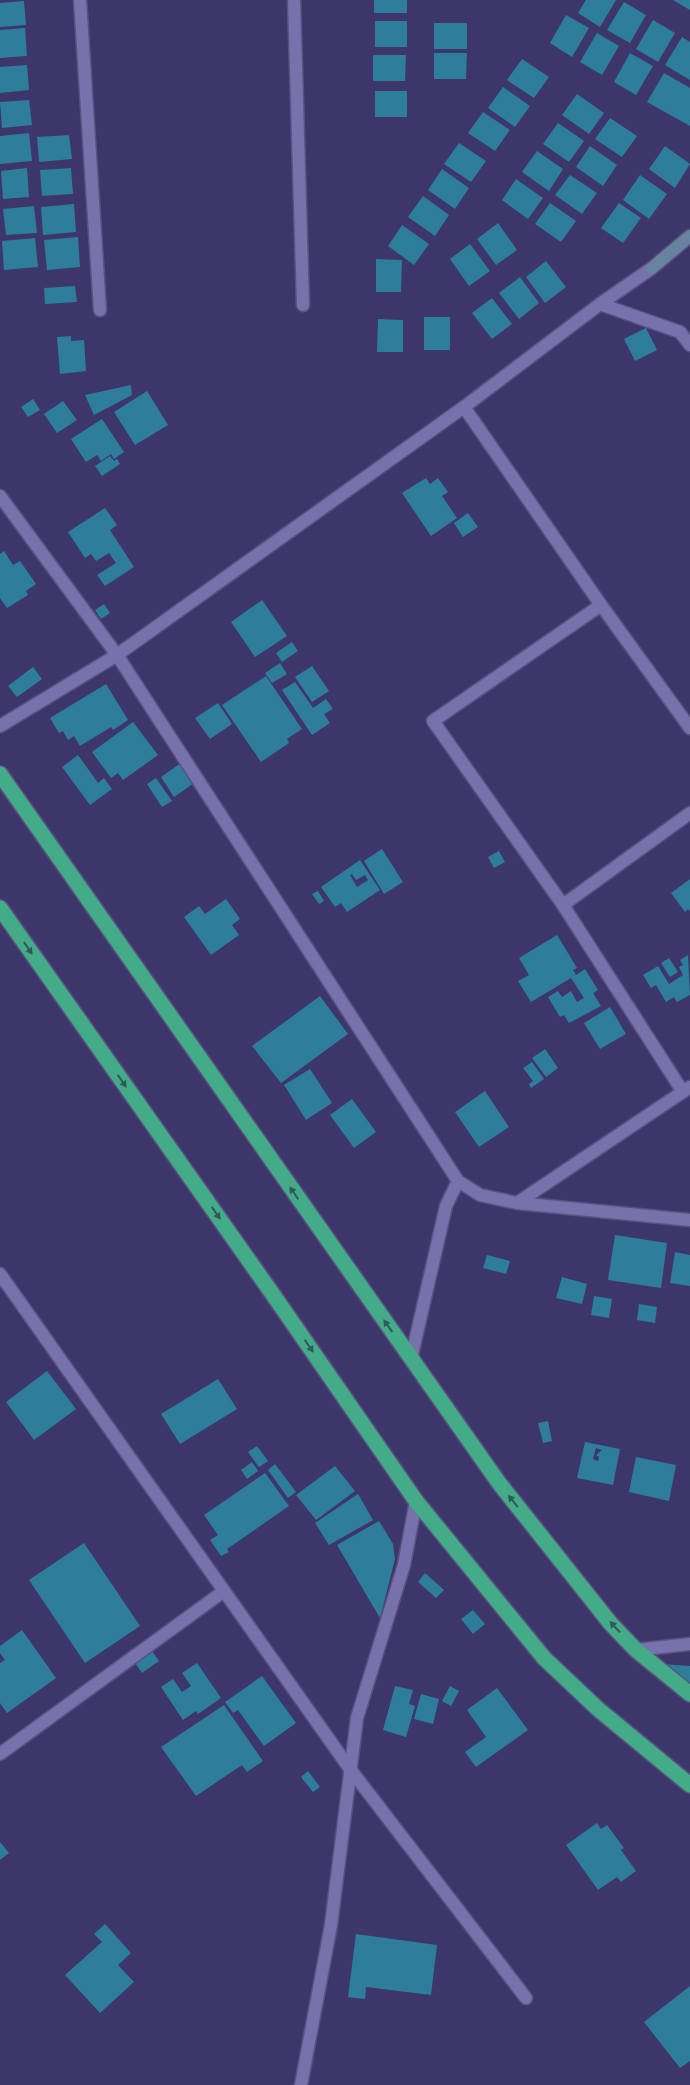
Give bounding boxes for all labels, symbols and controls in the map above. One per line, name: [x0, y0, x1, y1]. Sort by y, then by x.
one-way arrow: [23, 941, 33, 955]
one-way arrow: [117, 1074, 127, 1088]
one-way arrow: [289, 1186, 299, 1200]
one-way arrow: [211, 1206, 221, 1220]
one-way arrow: [383, 1319, 393, 1333]
one-way arrow: [304, 1339, 314, 1353]
one-way arrow: [507, 1494, 518, 1507]
one-way arrow: [609, 1622, 621, 1634]

